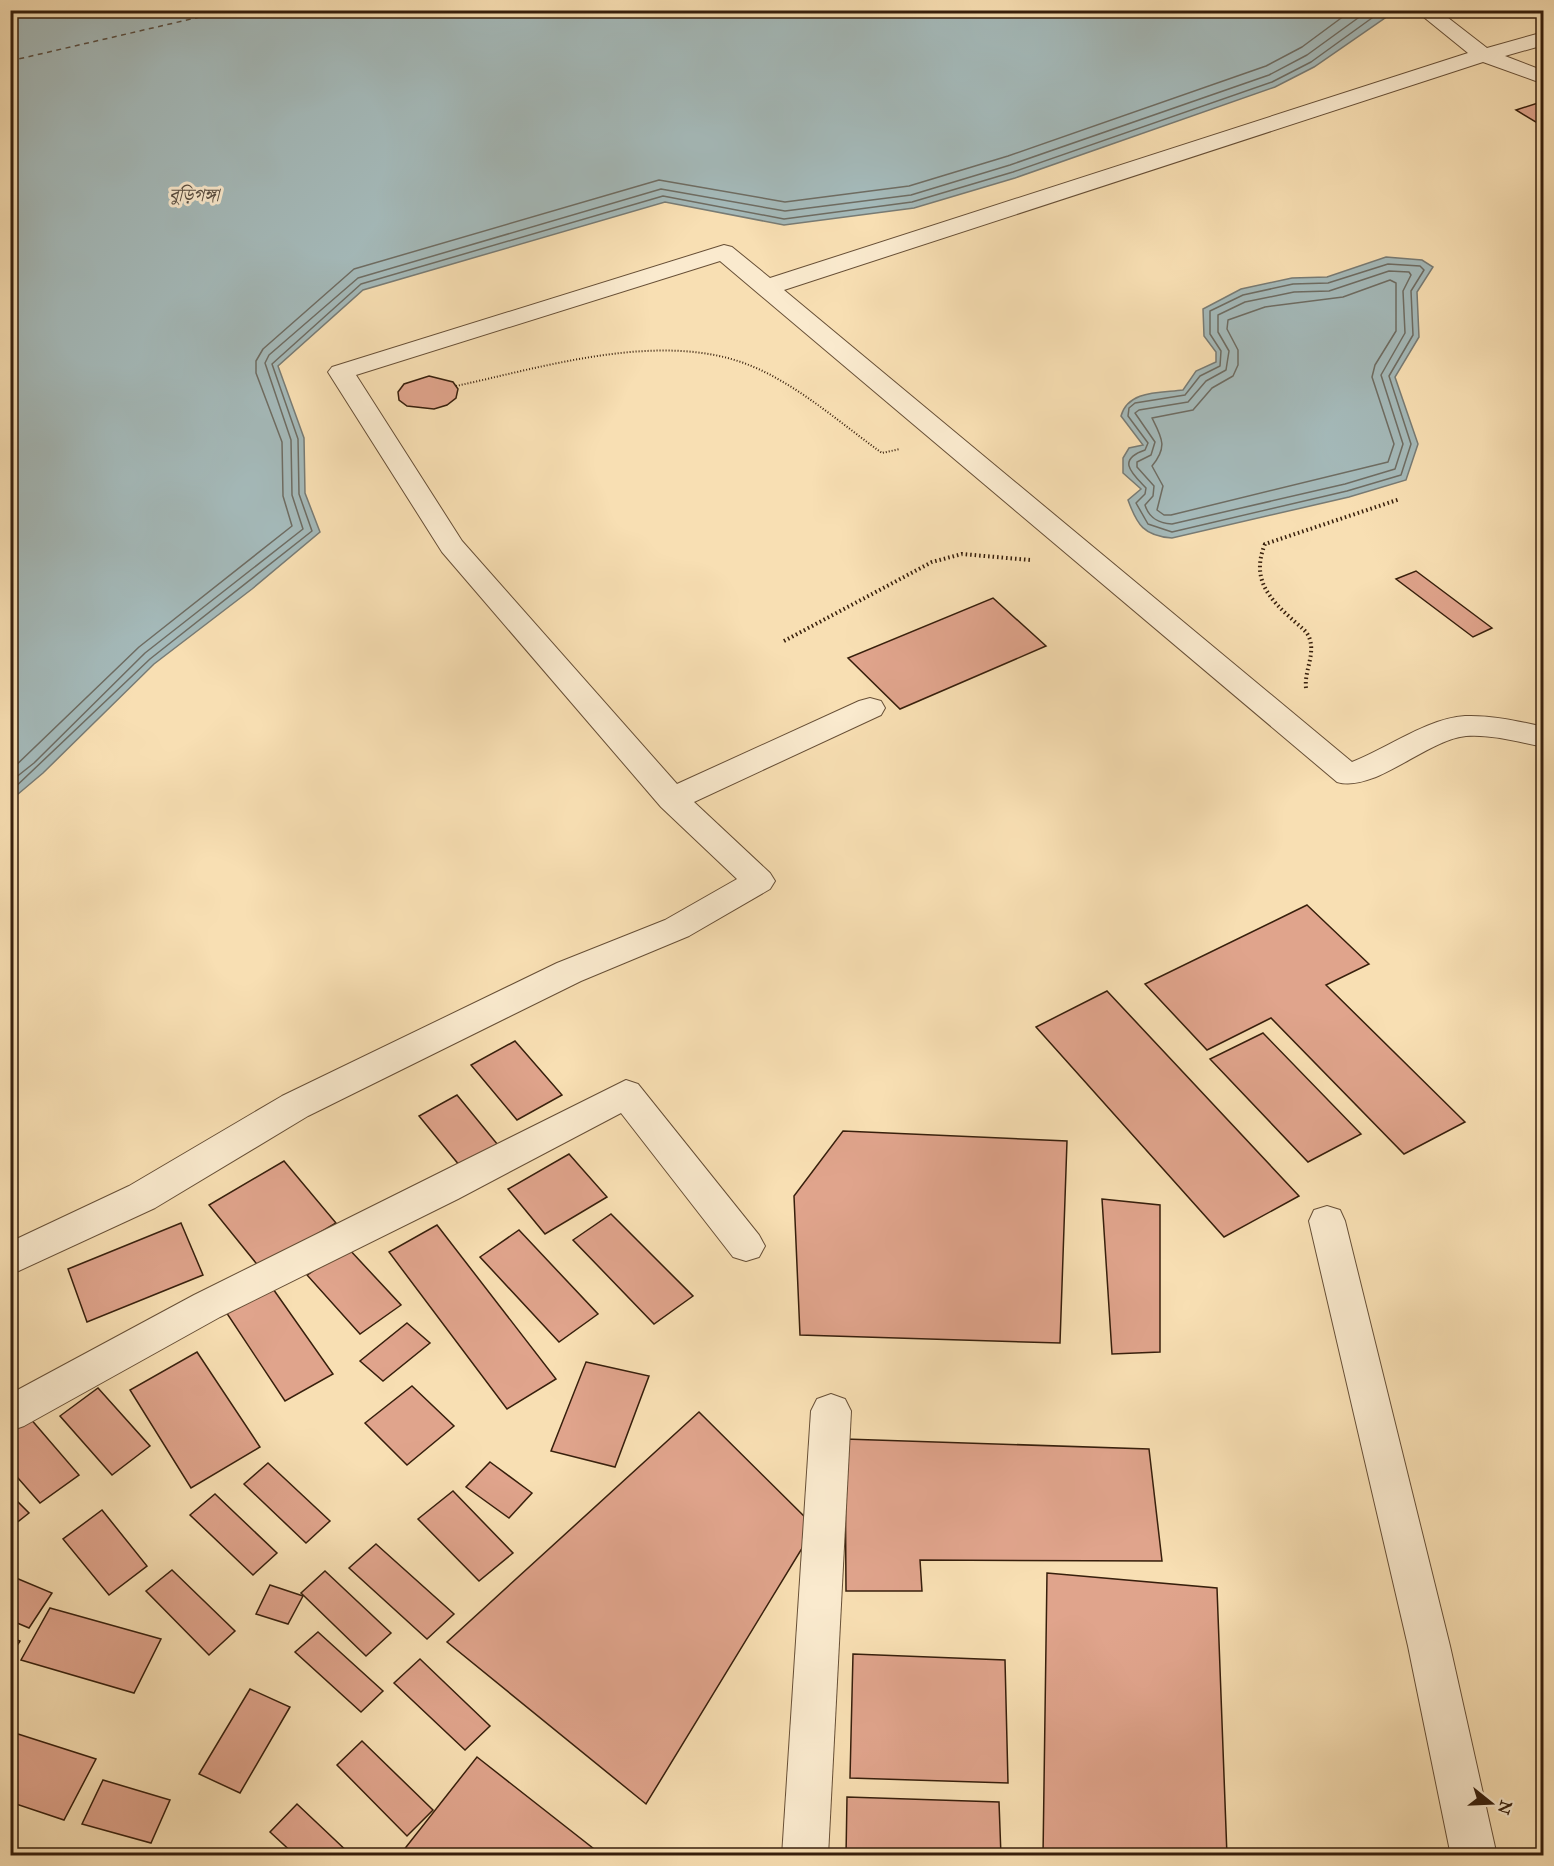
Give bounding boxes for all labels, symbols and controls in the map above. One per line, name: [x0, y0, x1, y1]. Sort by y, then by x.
water label: বুড়িগঙ্গা: [169, 184, 221, 206]
north arrow: [1461, 1773, 1521, 1833]
text: N: [1494, 1798, 1516, 1817]

